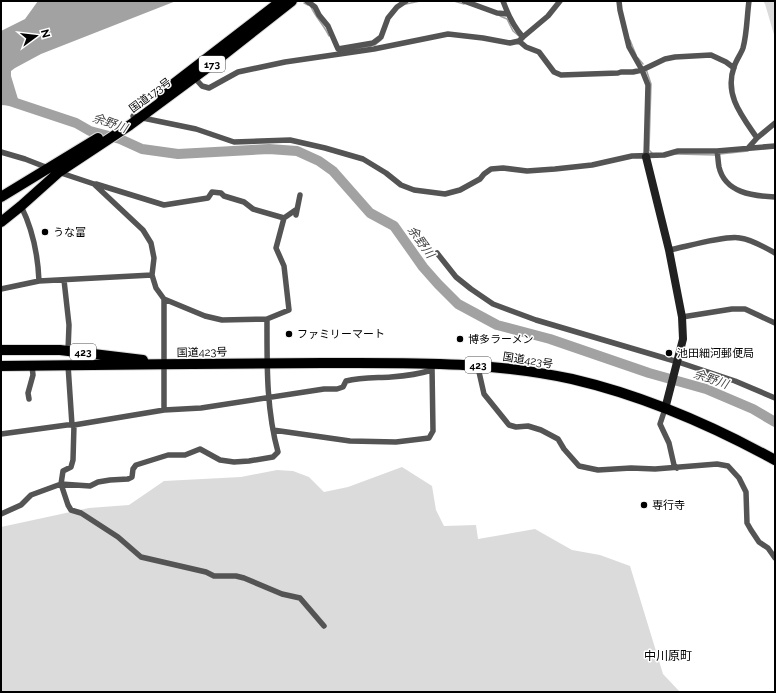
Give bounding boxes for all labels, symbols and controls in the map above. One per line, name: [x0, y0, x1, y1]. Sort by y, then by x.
north arrow: [16, 16, 56, 56]
text: N: [38, 28, 53, 39]
road number: 173: [199, 56, 225, 72]
street label: 国道173号: [127, 75, 174, 115]
water label: 余野川: [91, 111, 131, 136]
water label: 余野川: [405, 223, 438, 262]
place label: うな富: [53, 226, 86, 239]
marker: うな富: [40, 227, 50, 237]
place label: ファミリーマート: [297, 328, 385, 341]
marker: ファミリーマート: [284, 329, 294, 339]
place label: 博多ラーメン: [468, 333, 534, 346]
marker: 博多ラーメン: [455, 334, 465, 344]
road number: 423: [70, 344, 96, 360]
street label: 国道423号: [177, 346, 227, 359]
place label: 池田細河郵便局: [677, 347, 754, 360]
marker: 池田細河郵便局: [664, 348, 674, 358]
street label: 国道423号: [502, 350, 554, 371]
road number: 423: [465, 357, 491, 373]
water label: 余野川: [692, 367, 732, 392]
place label: 専行寺: [652, 499, 685, 512]
marker: 専行寺: [639, 500, 649, 510]
district label: 中川原町: [644, 649, 692, 663]

